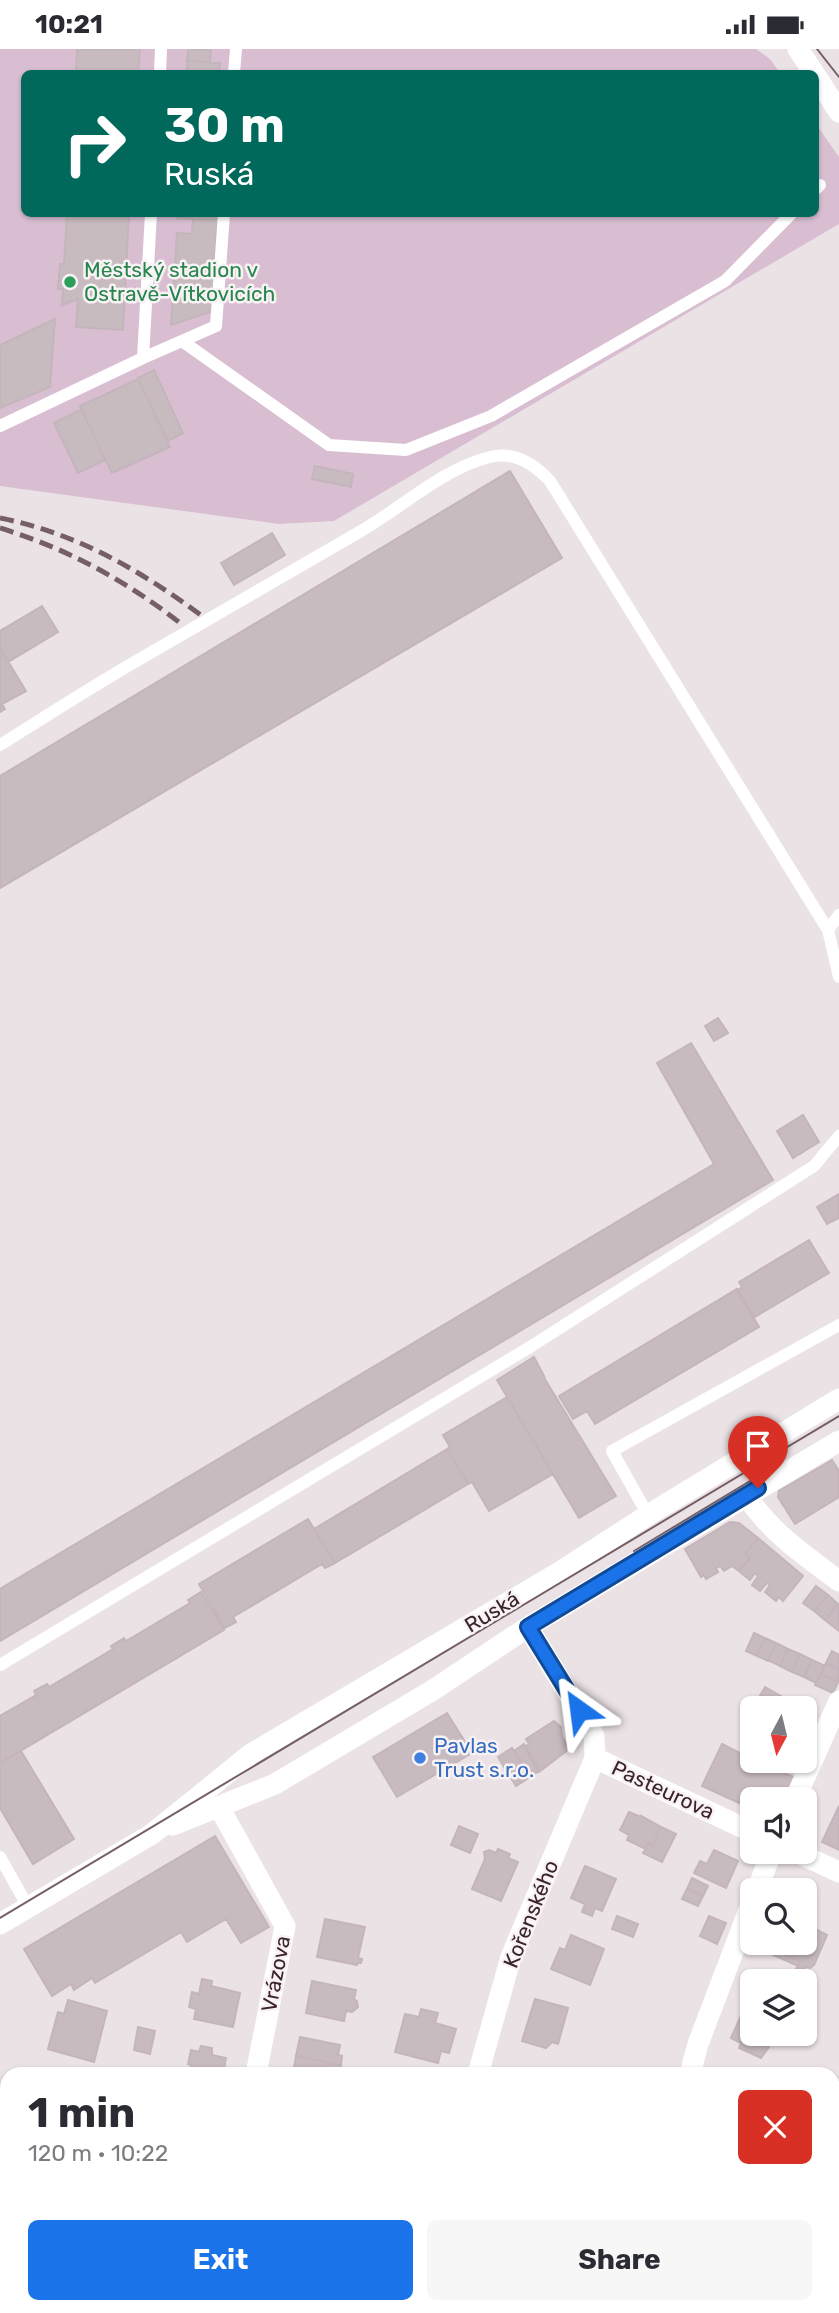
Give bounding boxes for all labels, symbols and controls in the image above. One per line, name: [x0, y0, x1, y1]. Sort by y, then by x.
text: 10:21: [35, 9, 103, 40]
text: 30 m: [164, 96, 285, 154]
icon: right: [49, 98, 140, 189]
text: Ruská: [164, 155, 254, 193]
place label: Městský stadion v Ostravě-Vítkovicích: [84, 257, 275, 306]
marker: Městský stadion v Ostravě-Vítkovicích: [62, 274, 78, 290]
pin: [728, 1416, 788, 1488]
icon: arrive: [739, 1427, 777, 1465]
street label: Ruská: [460, 1586, 524, 1638]
position arrow: [542, 1673, 616, 1747]
north arrow: [740, 1696, 817, 1773]
map controls: [740, 1696, 817, 2046]
place label: Pavlas Trust s.r.o.: [434, 1733, 534, 1782]
marker: Pavlas Trust s.r.o.: [412, 1750, 428, 1766]
street label: Pasteurova: [608, 1755, 719, 1824]
button: sound: [740, 1787, 817, 1864]
street label: Kořenského: [498, 1856, 563, 1971]
button: search: [740, 1878, 817, 1955]
street label: Vrázova: [256, 1934, 295, 2014]
button: layers: [740, 1969, 817, 2046]
text: 1 min: [28, 2088, 135, 2138]
button: close: [738, 2090, 812, 2164]
text: 120 m · 10:22: [28, 2139, 168, 2167]
button: Exit: [28, 2220, 413, 2300]
button: Share: [427, 2220, 812, 2300]

